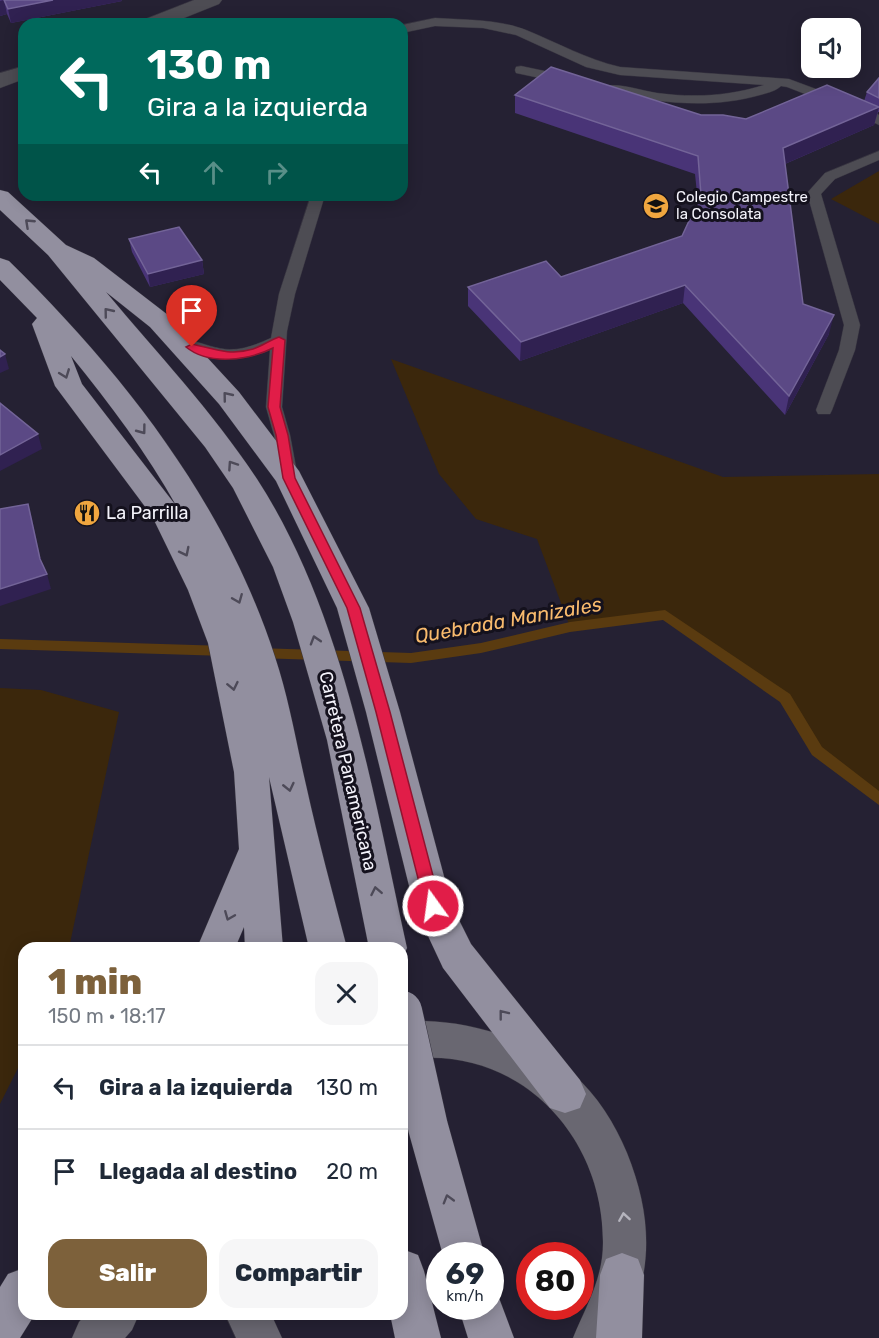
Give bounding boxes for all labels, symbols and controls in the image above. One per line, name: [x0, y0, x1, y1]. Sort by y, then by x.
map controls: [801, 18, 861, 78]
button: sound: [801, 18, 861, 78]
text: 130 m: [147, 40, 272, 90]
icon: left: [48, 42, 126, 120]
text: Gira a la izquierda: [147, 91, 368, 123]
icon: left: [134, 156, 167, 189]
icon: ahead: [197, 156, 230, 189]
icon: right: [260, 156, 293, 189]
place label: Colegio Campestre la Consolata: [676, 188, 808, 223]
school or university icon: Colegio Campestre la Consolata: [641, 191, 671, 221]
one-way arrow: [25, 219, 35, 230]
pin: [166, 285, 217, 347]
icon: arrive: [175, 294, 208, 327]
one-way arrow: [104, 308, 115, 319]
one-way arrow: [57, 369, 70, 379]
one-way arrow: [223, 392, 234, 403]
one-way arrow: [135, 424, 146, 435]
one-way arrow: [228, 460, 239, 471]
restaurant icon: La Parrilla: [72, 498, 102, 528]
place label: La Parrilla: [106, 502, 189, 524]
one-way arrow: [178, 546, 190, 557]
water label: Quebrada Manizales: [413, 592, 603, 648]
one-way arrow: [231, 593, 243, 604]
one-way arrow: [310, 635, 322, 646]
street label: Carretera Panamericana: [314, 669, 382, 873]
one-way arrow: [226, 681, 239, 691]
one-way arrow: [282, 782, 295, 792]
position arrow: [401, 874, 465, 938]
one-way arrow: [370, 886, 383, 896]
one-way arrow: [224, 910, 236, 921]
text: 1 min: [48, 960, 142, 1003]
button: close: [315, 962, 378, 1025]
text: 150 m · 18:17: [48, 1004, 165, 1028]
one-way arrow: [500, 1010, 511, 1021]
icon: left: [48, 1071, 81, 1104]
text: Gira a la izquierda: [99, 1074, 293, 1101]
text: 130 m: [316, 1074, 378, 1101]
icon: arrive: [48, 1155, 81, 1188]
text: Llegada al destino: [99, 1158, 297, 1185]
text: 20 m: [326, 1158, 378, 1185]
one-way arrow: [443, 1194, 455, 1205]
one-way arrow: [619, 1212, 631, 1221]
button: Salir: [48, 1239, 207, 1308]
button: Compartir: [219, 1239, 378, 1308]
speed limit sign: 80: [516, 1242, 594, 1320]
text: 69: [446, 1256, 484, 1292]
text: km/h: [446, 1287, 484, 1305]

